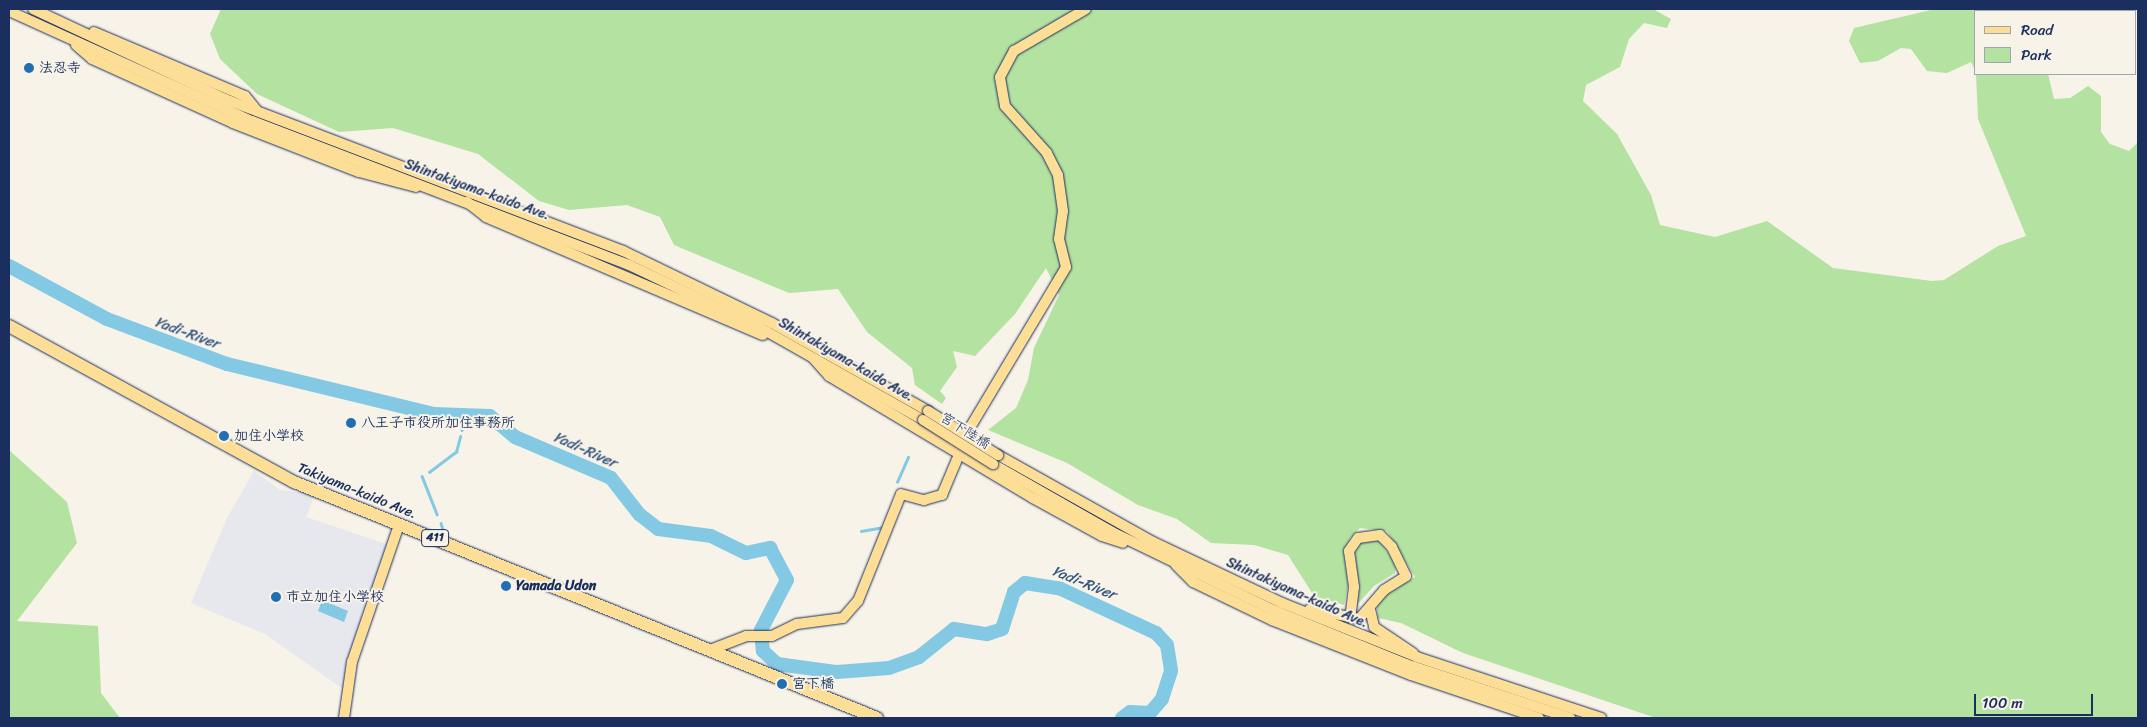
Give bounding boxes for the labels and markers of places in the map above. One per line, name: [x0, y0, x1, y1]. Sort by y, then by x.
place label: 法忍寺: [39, 60, 81, 76]
marker: 法忍寺: [23, 62, 35, 74]
place label: 八王子市役所加住事務所: [361, 415, 515, 431]
marker: 八王子市役所加住事務所: [345, 417, 357, 429]
place label: 加住小学校: [234, 428, 304, 444]
marker: 加住小学校: [218, 430, 230, 442]
place label: Yamada Udon: [516, 578, 596, 594]
marker: Yamada Udon: [500, 580, 512, 592]
place label: 市立加住小学校: [286, 589, 384, 605]
marker: 市立加住小学校: [270, 591, 282, 603]
place label: 宮下橋: [792, 676, 834, 692]
marker: 宮下橋: [776, 678, 788, 690]

